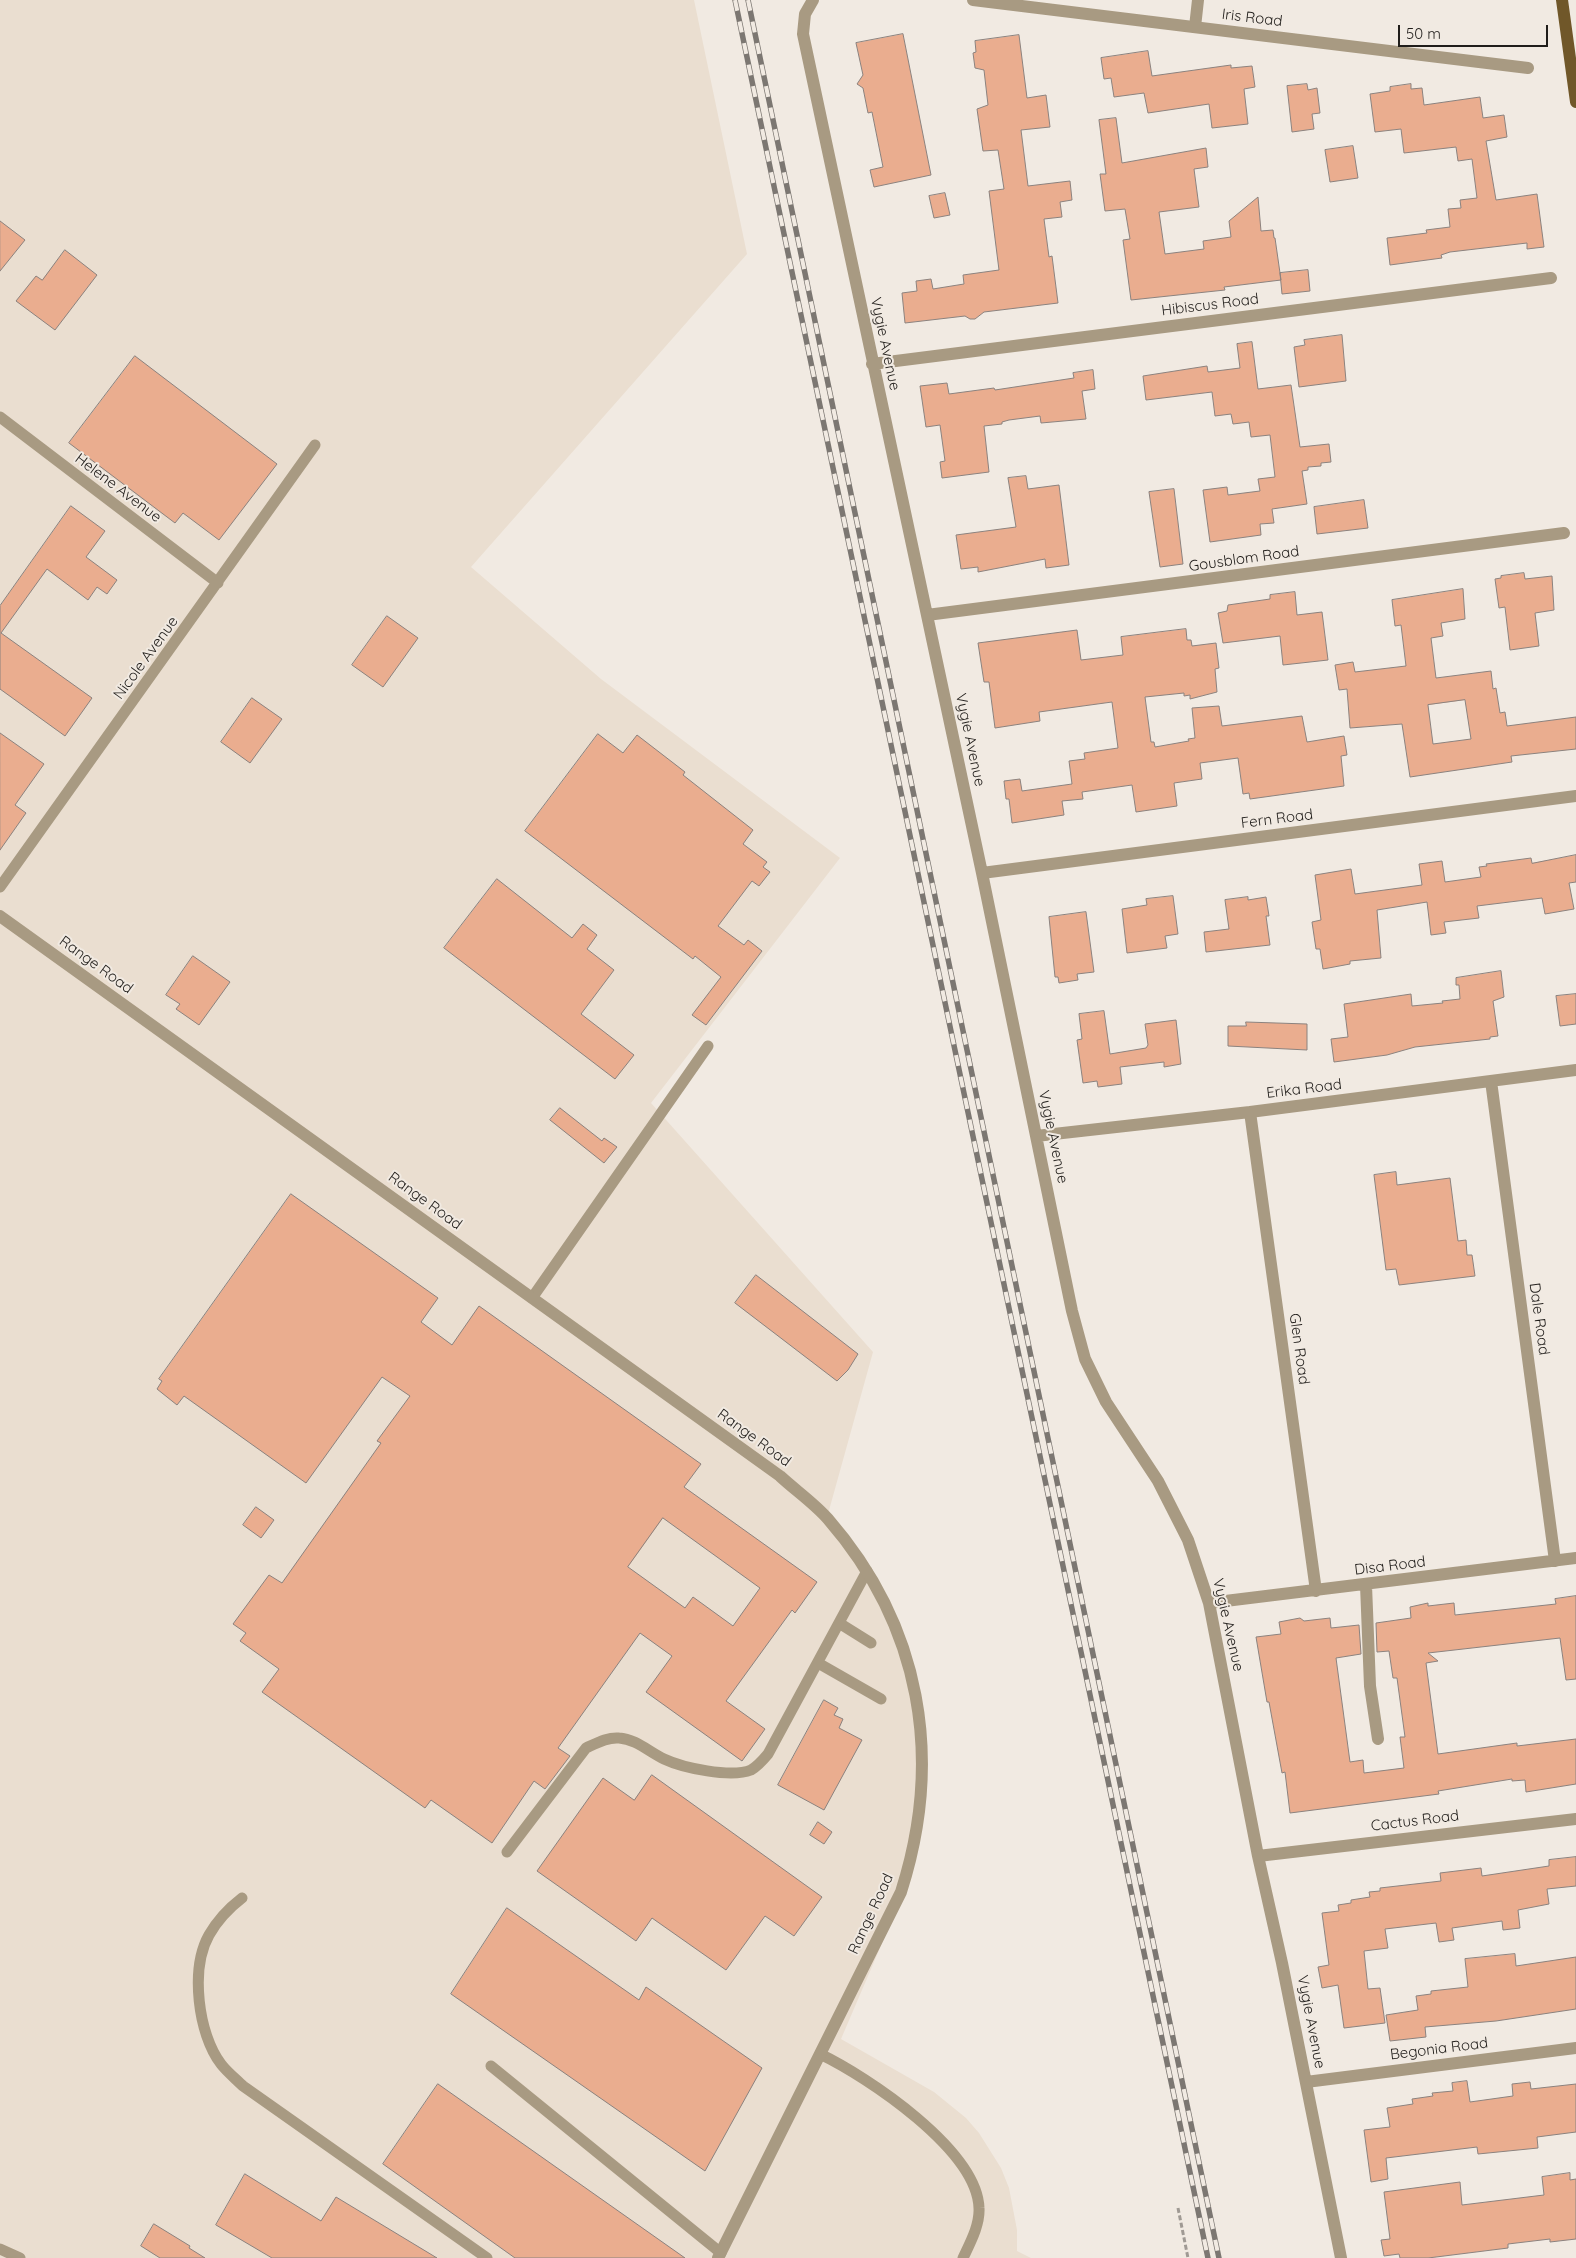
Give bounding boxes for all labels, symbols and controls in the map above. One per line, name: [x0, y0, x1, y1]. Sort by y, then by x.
street label: Iris Road: [1221, 5, 1283, 31]
scale bar: [1401, 15, 1551, 47]
text: 50 m: [1406, 24, 1441, 43]
street label: Hibiscus Road: [1160, 290, 1260, 320]
street label: Vygie Avenue: [866, 296, 904, 392]
street label: Helene Avenue: [71, 450, 165, 526]
street label: Gousblom Road: [1188, 542, 1300, 576]
street label: Nicole Avenue: [110, 613, 182, 703]
street label: Vygie Avenue: [951, 692, 989, 788]
street label: Fern Road: [1240, 806, 1314, 832]
street label: Range Road: [56, 932, 136, 998]
street label: Erika Road: [1265, 1075, 1343, 1103]
street label: Vygie Avenue: [1034, 1089, 1072, 1185]
street label: Range Road: [385, 1168, 465, 1234]
street label: Dale Road: [1525, 1282, 1553, 1356]
street label: Glen Road: [1285, 1312, 1313, 1386]
street label: Range Road: [714, 1405, 794, 1471]
street label: Disa Road: [1353, 1553, 1427, 1579]
street label: Vygie Avenue: [1209, 1577, 1247, 1673]
street label: Cactus Road: [1370, 1807, 1460, 1835]
street label: Range Road: [845, 1871, 897, 1957]
street label: Vygie Avenue: [1293, 1974, 1329, 2070]
street label: Begonia Road: [1389, 2034, 1489, 2064]

